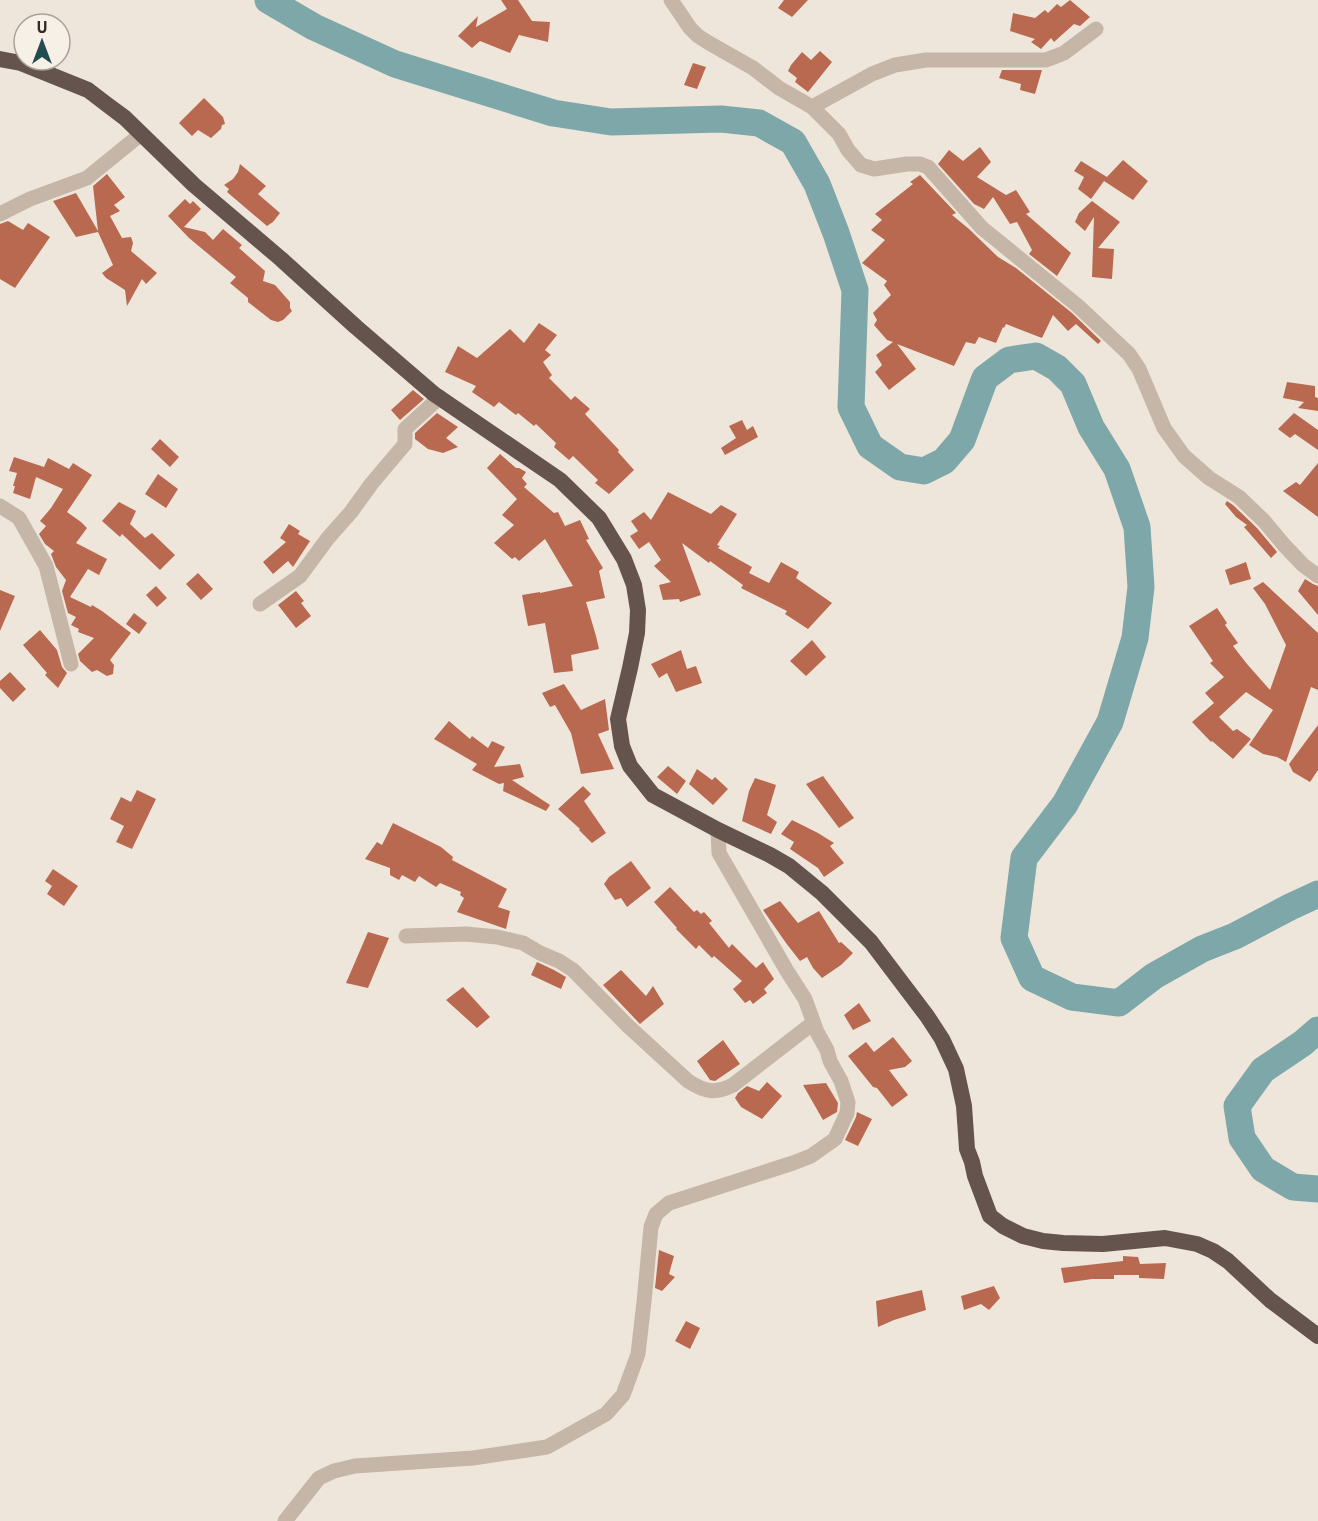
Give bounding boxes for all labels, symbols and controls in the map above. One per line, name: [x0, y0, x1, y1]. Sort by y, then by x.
north arrow: [12, 12, 72, 72]
text: U: [36, 17, 48, 37]

